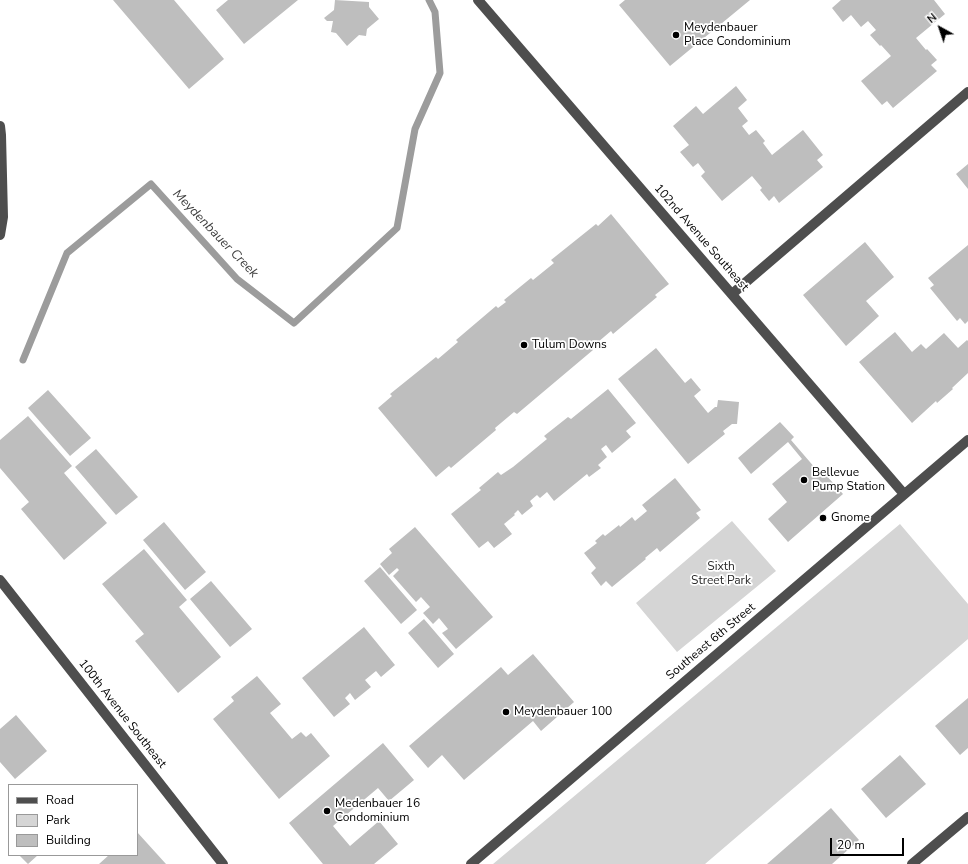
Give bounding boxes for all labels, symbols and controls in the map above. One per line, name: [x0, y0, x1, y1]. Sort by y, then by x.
north arrow: [920, 8, 960, 48]
text: N: [924, 10, 940, 27]
place label: Meydenbauer Place Condominium: [684, 21, 791, 49]
marker: Meydenbauer Place Condominium: [671, 30, 681, 40]
street label: 102nd Avenue Southeast: [651, 182, 751, 294]
water label: Meydenbauer Creek: [169, 187, 261, 281]
place label: Tulum Downs: [532, 338, 607, 352]
marker: Tulum Downs: [519, 340, 529, 350]
place label: Bellevue Pump Station: [812, 466, 885, 494]
marker: Bellevue Pump Station: [799, 475, 809, 485]
place label: Gnome: [831, 511, 870, 525]
marker: Gnome: [818, 513, 828, 523]
park label: Sixth Street Park: [691, 560, 751, 588]
street label: Southeast 6th Street: [664, 601, 758, 683]
street label: 100th Avenue Southeast: [75, 657, 169, 771]
place label: Meydenbauer 100: [514, 705, 612, 719]
marker: Meydenbauer 100: [501, 707, 511, 717]
legend: [8, 784, 138, 856]
text: Road: [46, 792, 74, 808]
place label: Medenbauer 16 Condominium: [335, 797, 420, 825]
marker: Medenbauer 16 Condominium: [322, 806, 332, 816]
text: Park: [46, 812, 70, 828]
scale bar: [832, 830, 906, 856]
text: Building: [46, 832, 91, 848]
text: 20 m: [837, 837, 865, 853]

